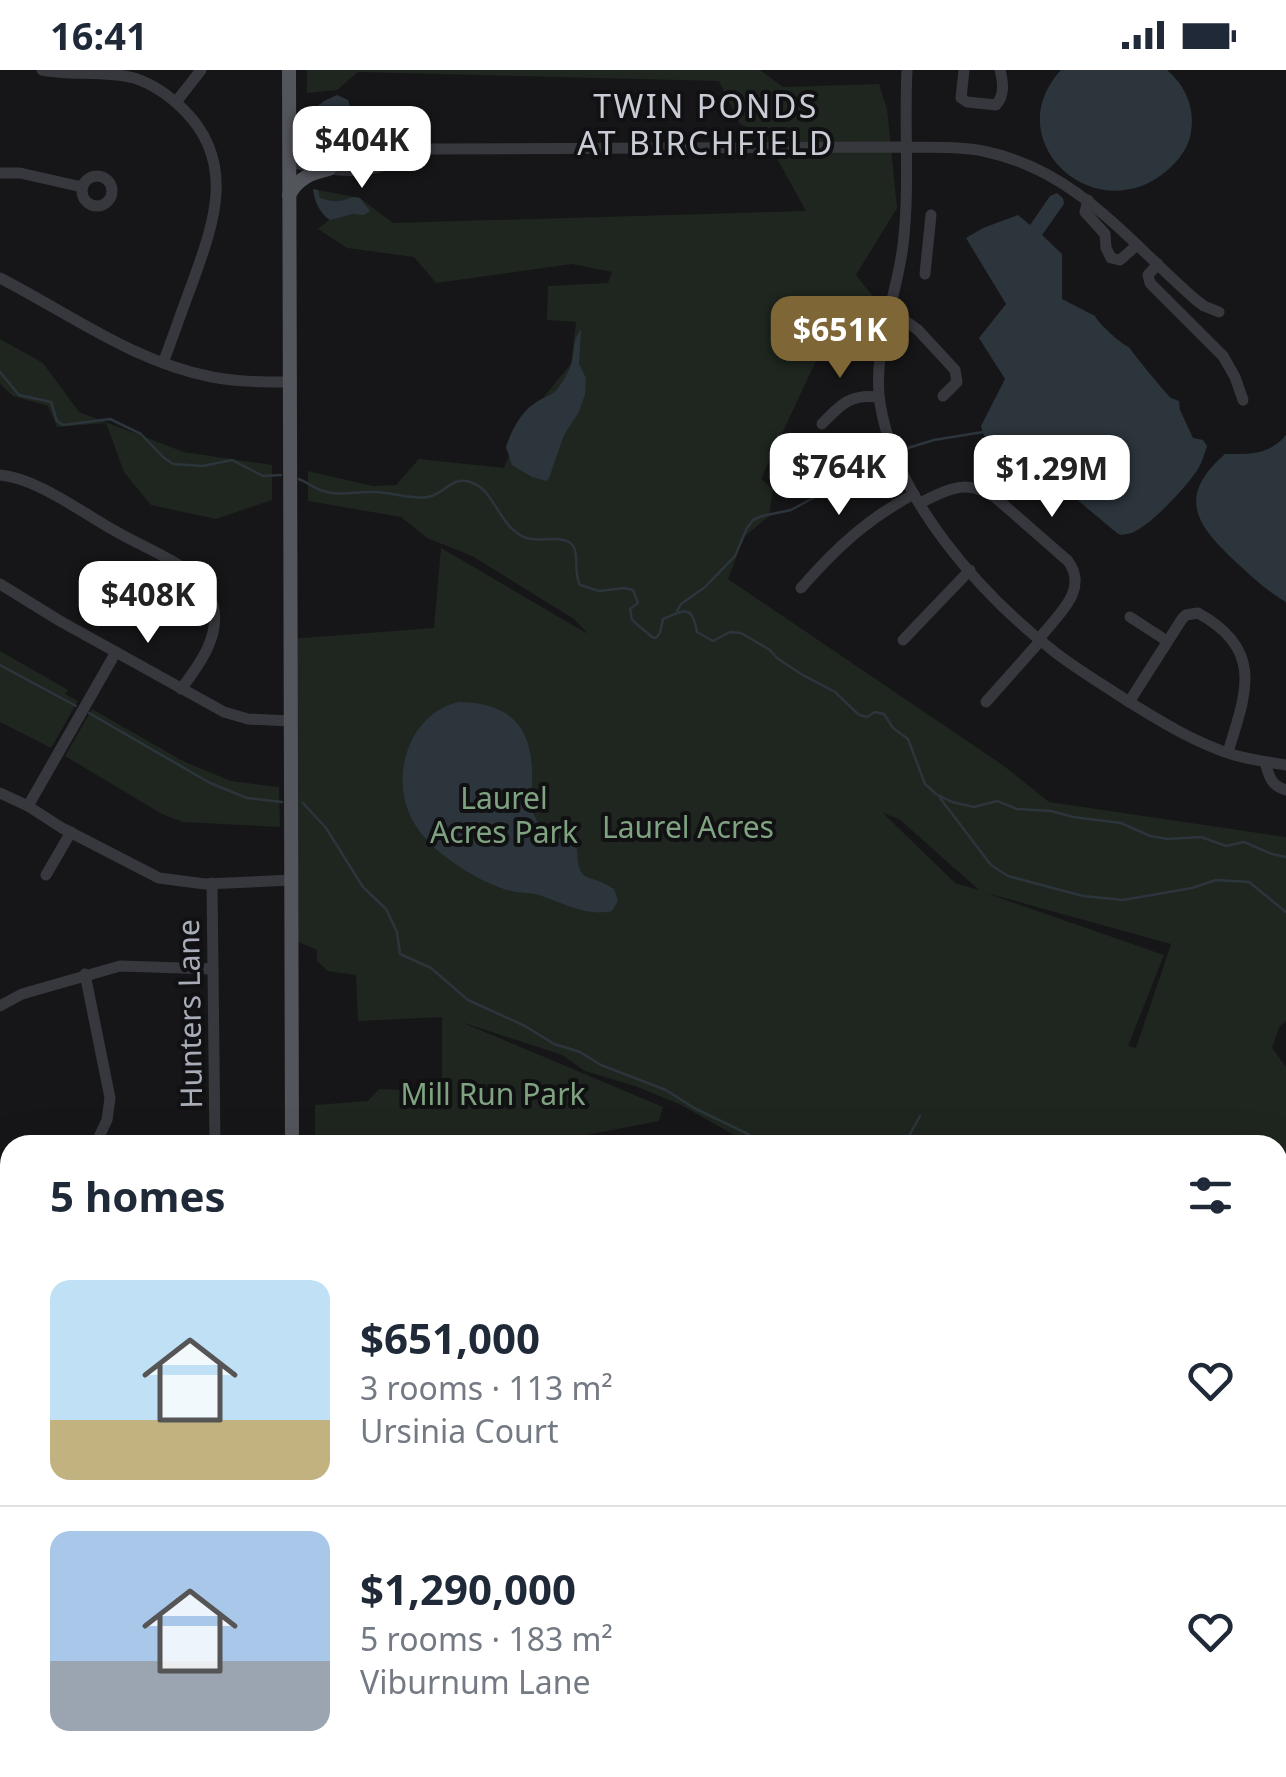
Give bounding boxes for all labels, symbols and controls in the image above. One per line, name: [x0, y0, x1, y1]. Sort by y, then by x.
text: 16:41: [50, 9, 148, 61]
district label: TWIN PONDS AT BIRCHFIELD: [577, 84, 835, 164]
pin: $404K: [292, 106, 432, 191]
text: $404K: [315, 117, 409, 160]
pin: $651K: [770, 296, 910, 381]
text: $651K: [793, 307, 887, 350]
pin: $764K: [769, 433, 909, 518]
pin: $1.29M: [971, 435, 1133, 520]
text: $764K: [792, 444, 886, 487]
text: $1.29M: [996, 446, 1108, 489]
pin: $408K: [78, 561, 218, 646]
text: $408K: [101, 572, 195, 615]
park label: Laurel Acres Park: [430, 777, 578, 852]
park label: Laurel Acres: [602, 806, 774, 847]
street label: Hunters Lane: [167, 919, 211, 1109]
park label: Mill Run Park: [400, 1073, 586, 1114]
text: 5 homes: [50, 1167, 226, 1224]
icon: filters: [1183, 1168, 1238, 1223]
text: $651,000: [360, 1309, 540, 1366]
icon: home: [130, 1320, 250, 1440]
icon: heart: [1183, 1353, 1238, 1408]
text: 3 rooms · 113 m²: [360, 1366, 613, 1409]
text: Ursinia Court: [360, 1409, 559, 1452]
text: $1,290,000: [360, 1560, 576, 1617]
icon: home: [130, 1571, 250, 1691]
icon: heart: [1183, 1604, 1238, 1659]
text: 5 rooms · 183 m²: [360, 1617, 613, 1660]
text: Viburnum Lane: [360, 1660, 590, 1703]

